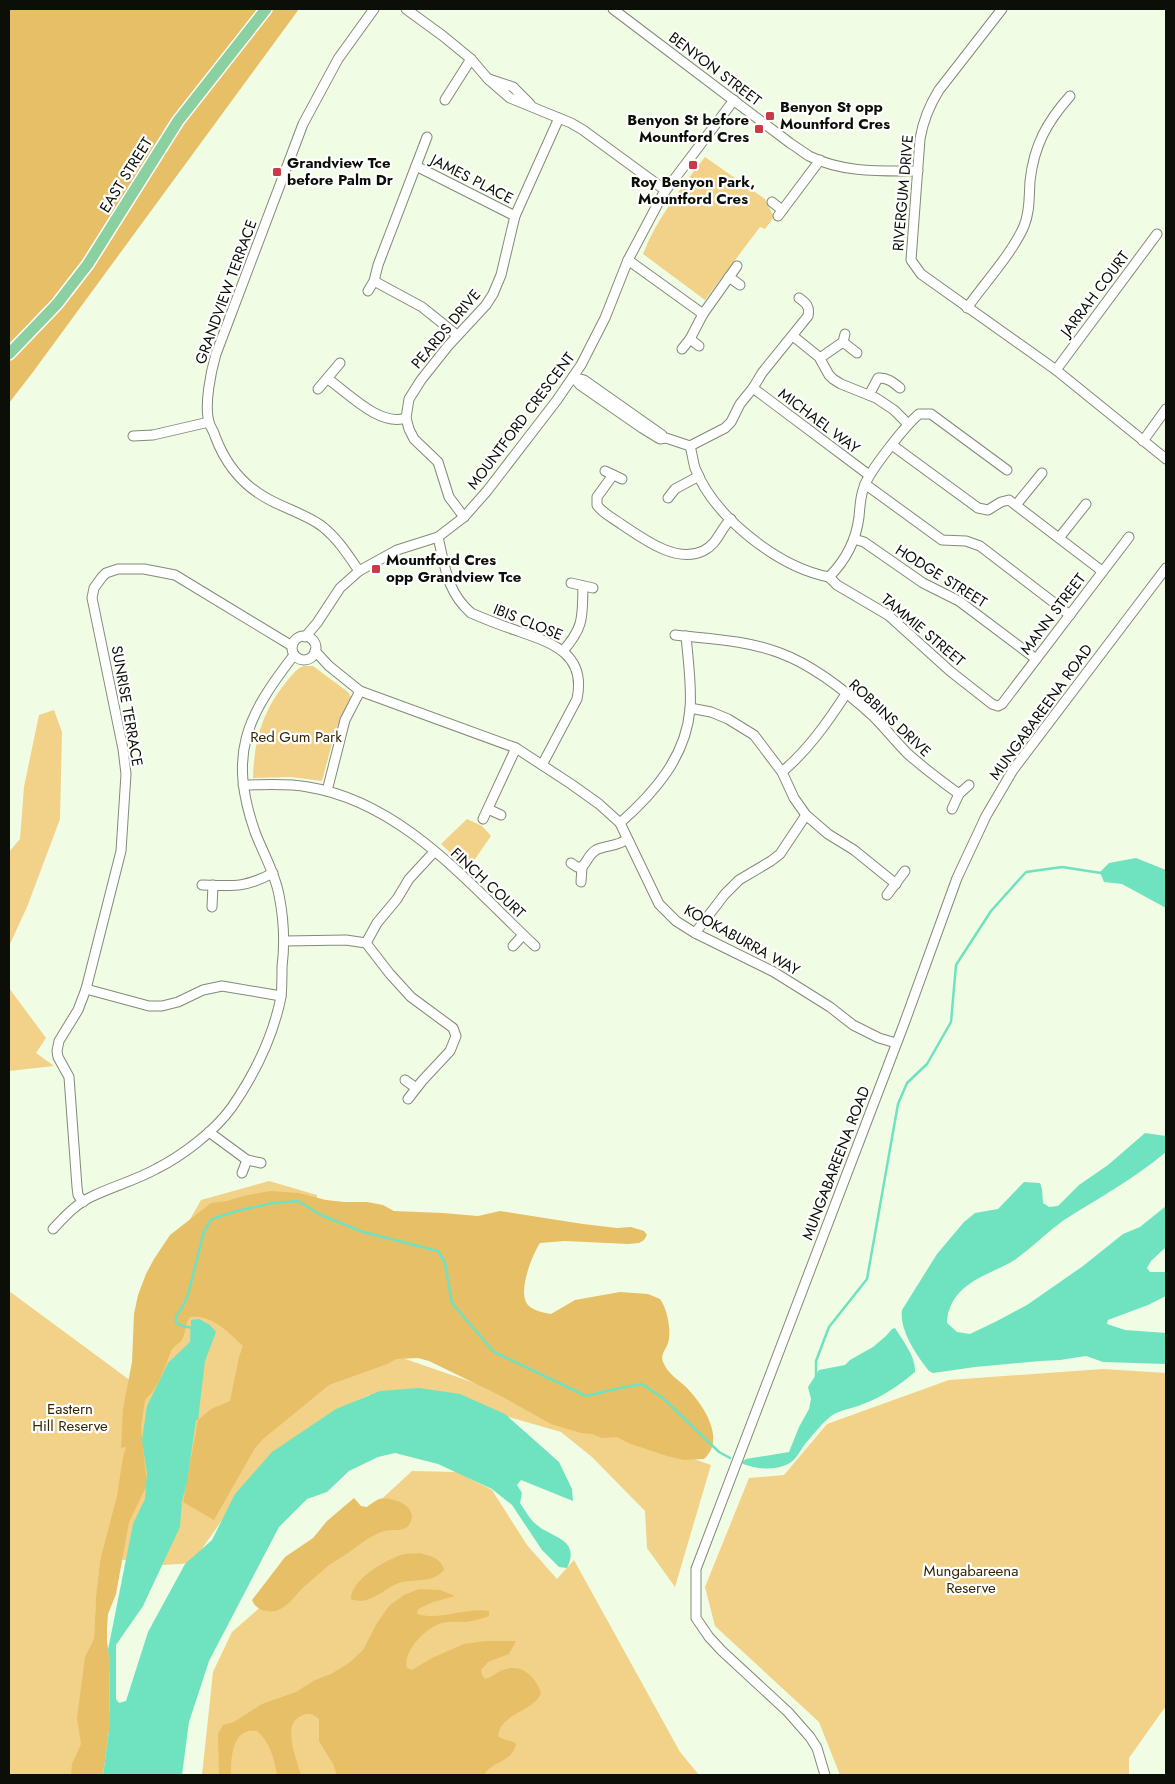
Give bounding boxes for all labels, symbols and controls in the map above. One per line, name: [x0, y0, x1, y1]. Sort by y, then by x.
street label: BENYON STREET: [664, 27, 766, 111]
place label: Benyon St opp Mountford Cres: [780, 96, 890, 135]
place label: Benyon St before Mountford Cres: [627, 109, 749, 148]
marker: Benyon St opp Mountford Cres: [764, 110, 776, 122]
marker: Benyon St before Mountford Cres: [753, 123, 765, 135]
street label: EAST STREET: [94, 133, 158, 217]
street label: RIVERGUM DRIVE: [887, 134, 919, 252]
street label: JAMES PLACE: [425, 148, 517, 209]
place label: Grandview Tce before Palm Dr: [287, 152, 394, 191]
marker: Roy Benyon Park, Mountford Cres: [687, 159, 699, 171]
marker: Grandview Tce before Palm Dr: [271, 166, 283, 178]
place label: Roy Benyon Park, Mountford Cres: [631, 171, 755, 210]
street label: GRANDVIEW TERRACE: [190, 217, 262, 367]
street label: JARRAH COURT: [1054, 247, 1135, 343]
street label: PEARDS DRIVE: [406, 284, 486, 374]
street label: MOUNTFORD CRESCENT: [462, 348, 580, 494]
street label: MICHAEL WAY: [774, 383, 865, 459]
street label: HODGE STREET: [891, 539, 991, 613]
place label: Mountford Cres opp Grandview Tce: [386, 549, 522, 588]
marker: Mountford Cres opp Grandview Tce: [370, 563, 382, 575]
street label: MANN STREET: [1015, 569, 1091, 659]
street label: TAMMIE STREET: [876, 588, 970, 672]
street label: IBIS CLOSE: [490, 598, 566, 646]
street label: MUNGABAREENA ROAD: [984, 640, 1098, 784]
street label: SUNRISE TERRACE: [106, 644, 148, 768]
street label: ROBBINS DRIVE: [844, 674, 936, 762]
park label: Red Gum Park: [250, 726, 342, 748]
street label: FINCH COURT: [446, 842, 530, 924]
street label: KOOKABURRA WAY: [680, 899, 804, 981]
street label: MUNGABAREENA ROAD: [797, 1083, 875, 1243]
park label: Eastern Hill Reserve: [32, 1398, 108, 1437]
park label: Mungabareena Reserve: [924, 1560, 1018, 1599]

